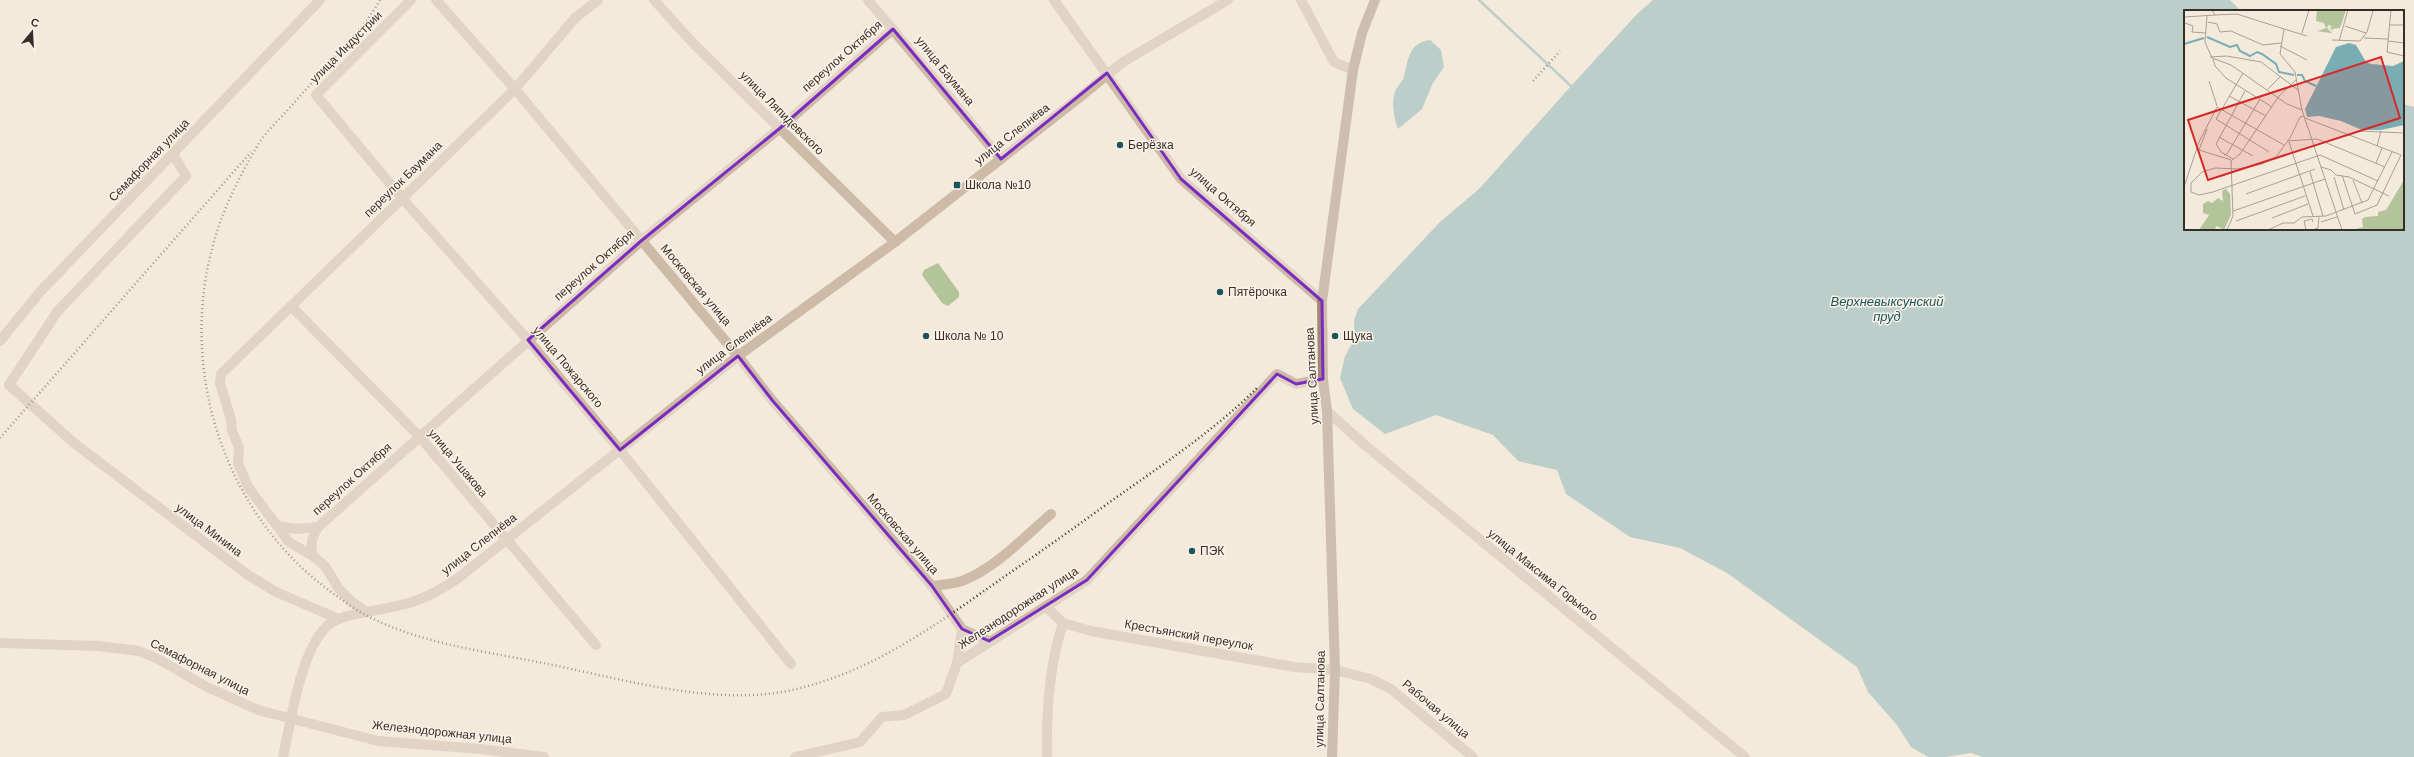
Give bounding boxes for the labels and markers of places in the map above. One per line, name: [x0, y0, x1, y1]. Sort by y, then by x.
place label: Берёзка: [1128, 138, 1174, 152]
marker: Берёзка: [1115, 140, 1125, 150]
place label: Школа №10: [965, 178, 1031, 192]
marker: Школа №10: [952, 180, 962, 190]
place label: Пятёрочка: [1228, 285, 1287, 299]
marker: Пятёрочка: [1215, 287, 1225, 297]
place label: Школа № 10: [934, 329, 1004, 343]
place label: Щука: [1343, 329, 1373, 343]
marker: Школа № 10: [921, 331, 931, 341]
marker: Щука: [1330, 331, 1340, 341]
place label: ПЭК: [1200, 544, 1224, 558]
marker: ПЭК: [1187, 546, 1197, 556]

